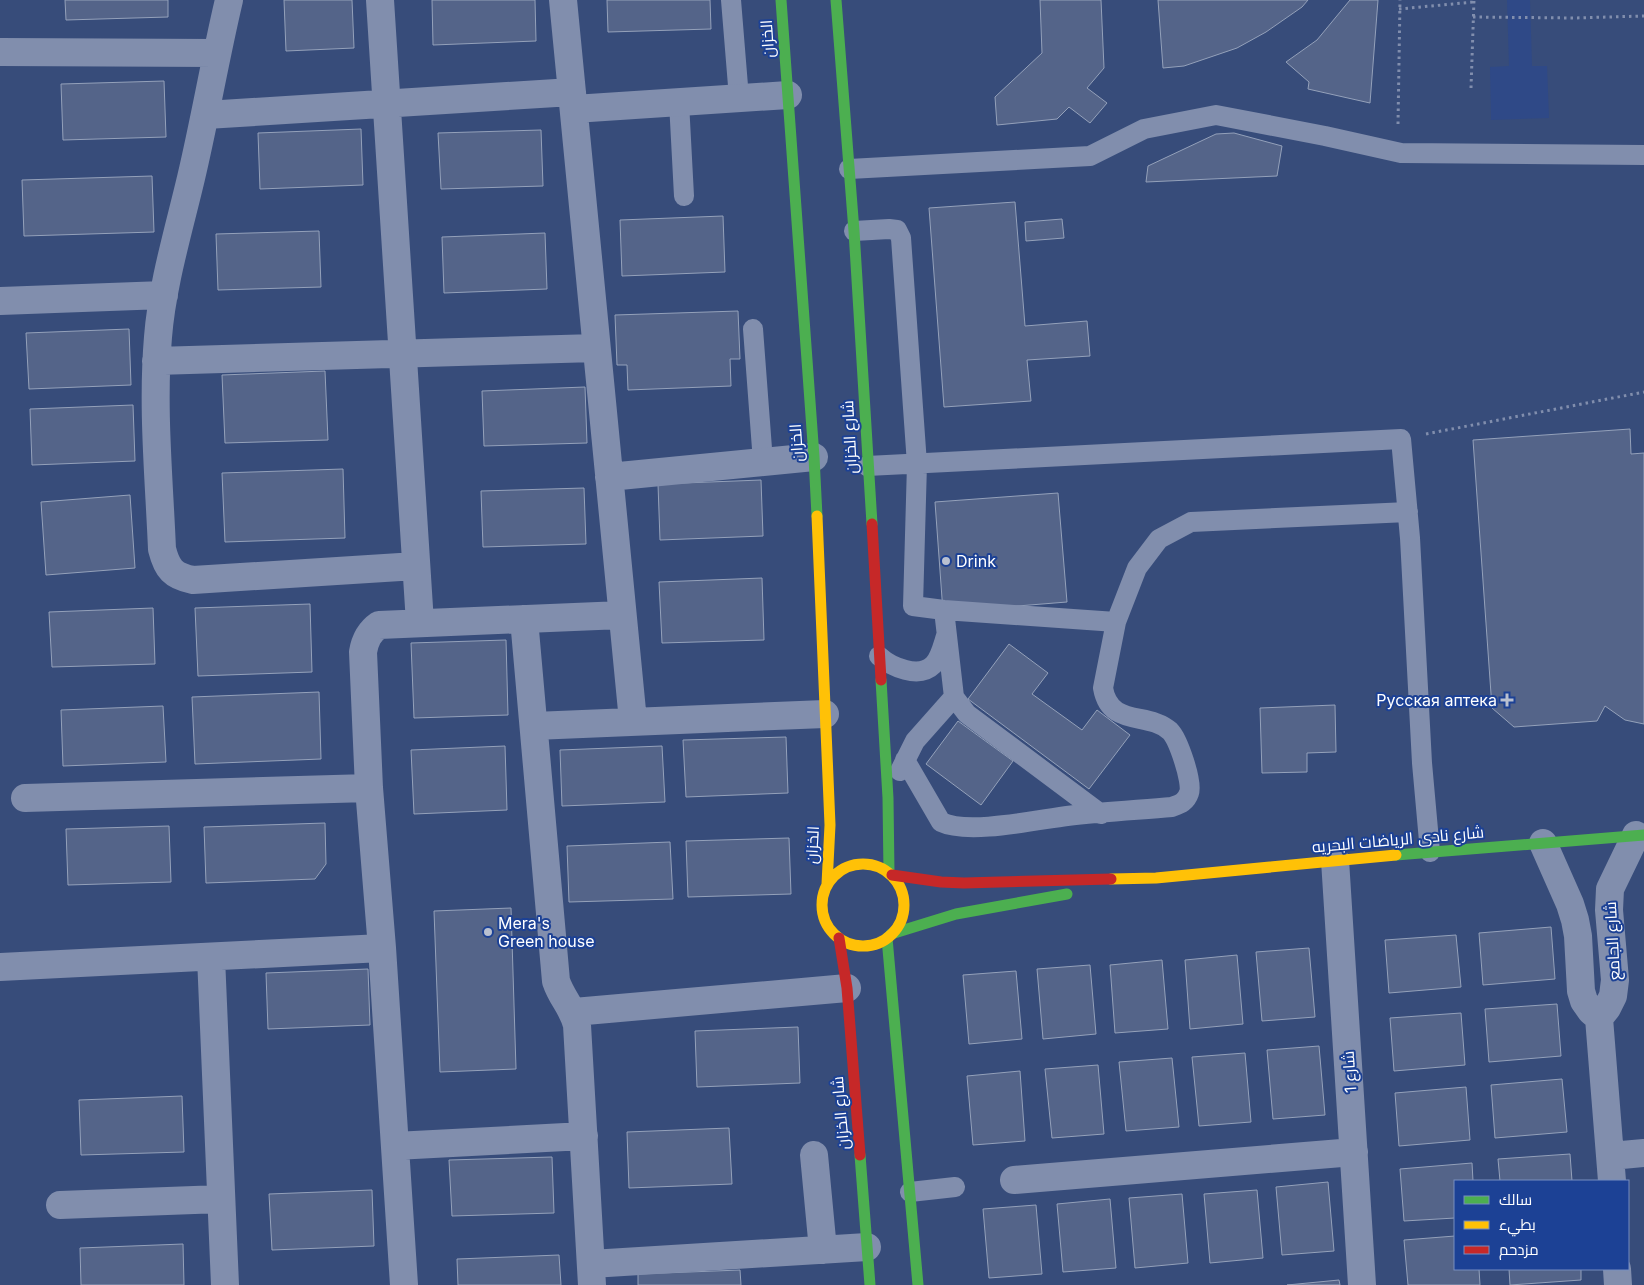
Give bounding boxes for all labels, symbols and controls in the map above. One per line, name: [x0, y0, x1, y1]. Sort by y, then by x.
street label: الخزان: [756, 19, 779, 59]
street label: شارع الخزان: [837, 400, 863, 474]
street label: الخزان: [785, 423, 808, 463]
place label: Drink: [956, 551, 996, 571]
marker: Drink: [940, 555, 952, 567]
place label: Русская аптека: [1376, 690, 1497, 710]
marker: Русская аптека: [1501, 694, 1513, 706]
street label: شارع نادى الرياضات البحريه: [1311, 822, 1485, 858]
street label: الخزان: [801, 825, 824, 865]
street label: شارع الجامع: [1600, 901, 1626, 981]
place label: Mera's Green house: [498, 913, 595, 951]
marker: Mera's Green house: [482, 926, 494, 938]
street label: شارع 1: [1338, 1050, 1362, 1094]
street label: شارع الخزان: [827, 1075, 855, 1151]
legend: [1454, 1180, 1629, 1270]
text: سالك: [1499, 1190, 1532, 1209]
text: بطيء: [1499, 1215, 1536, 1237]
text: مزدحم: [1499, 1240, 1539, 1260]

